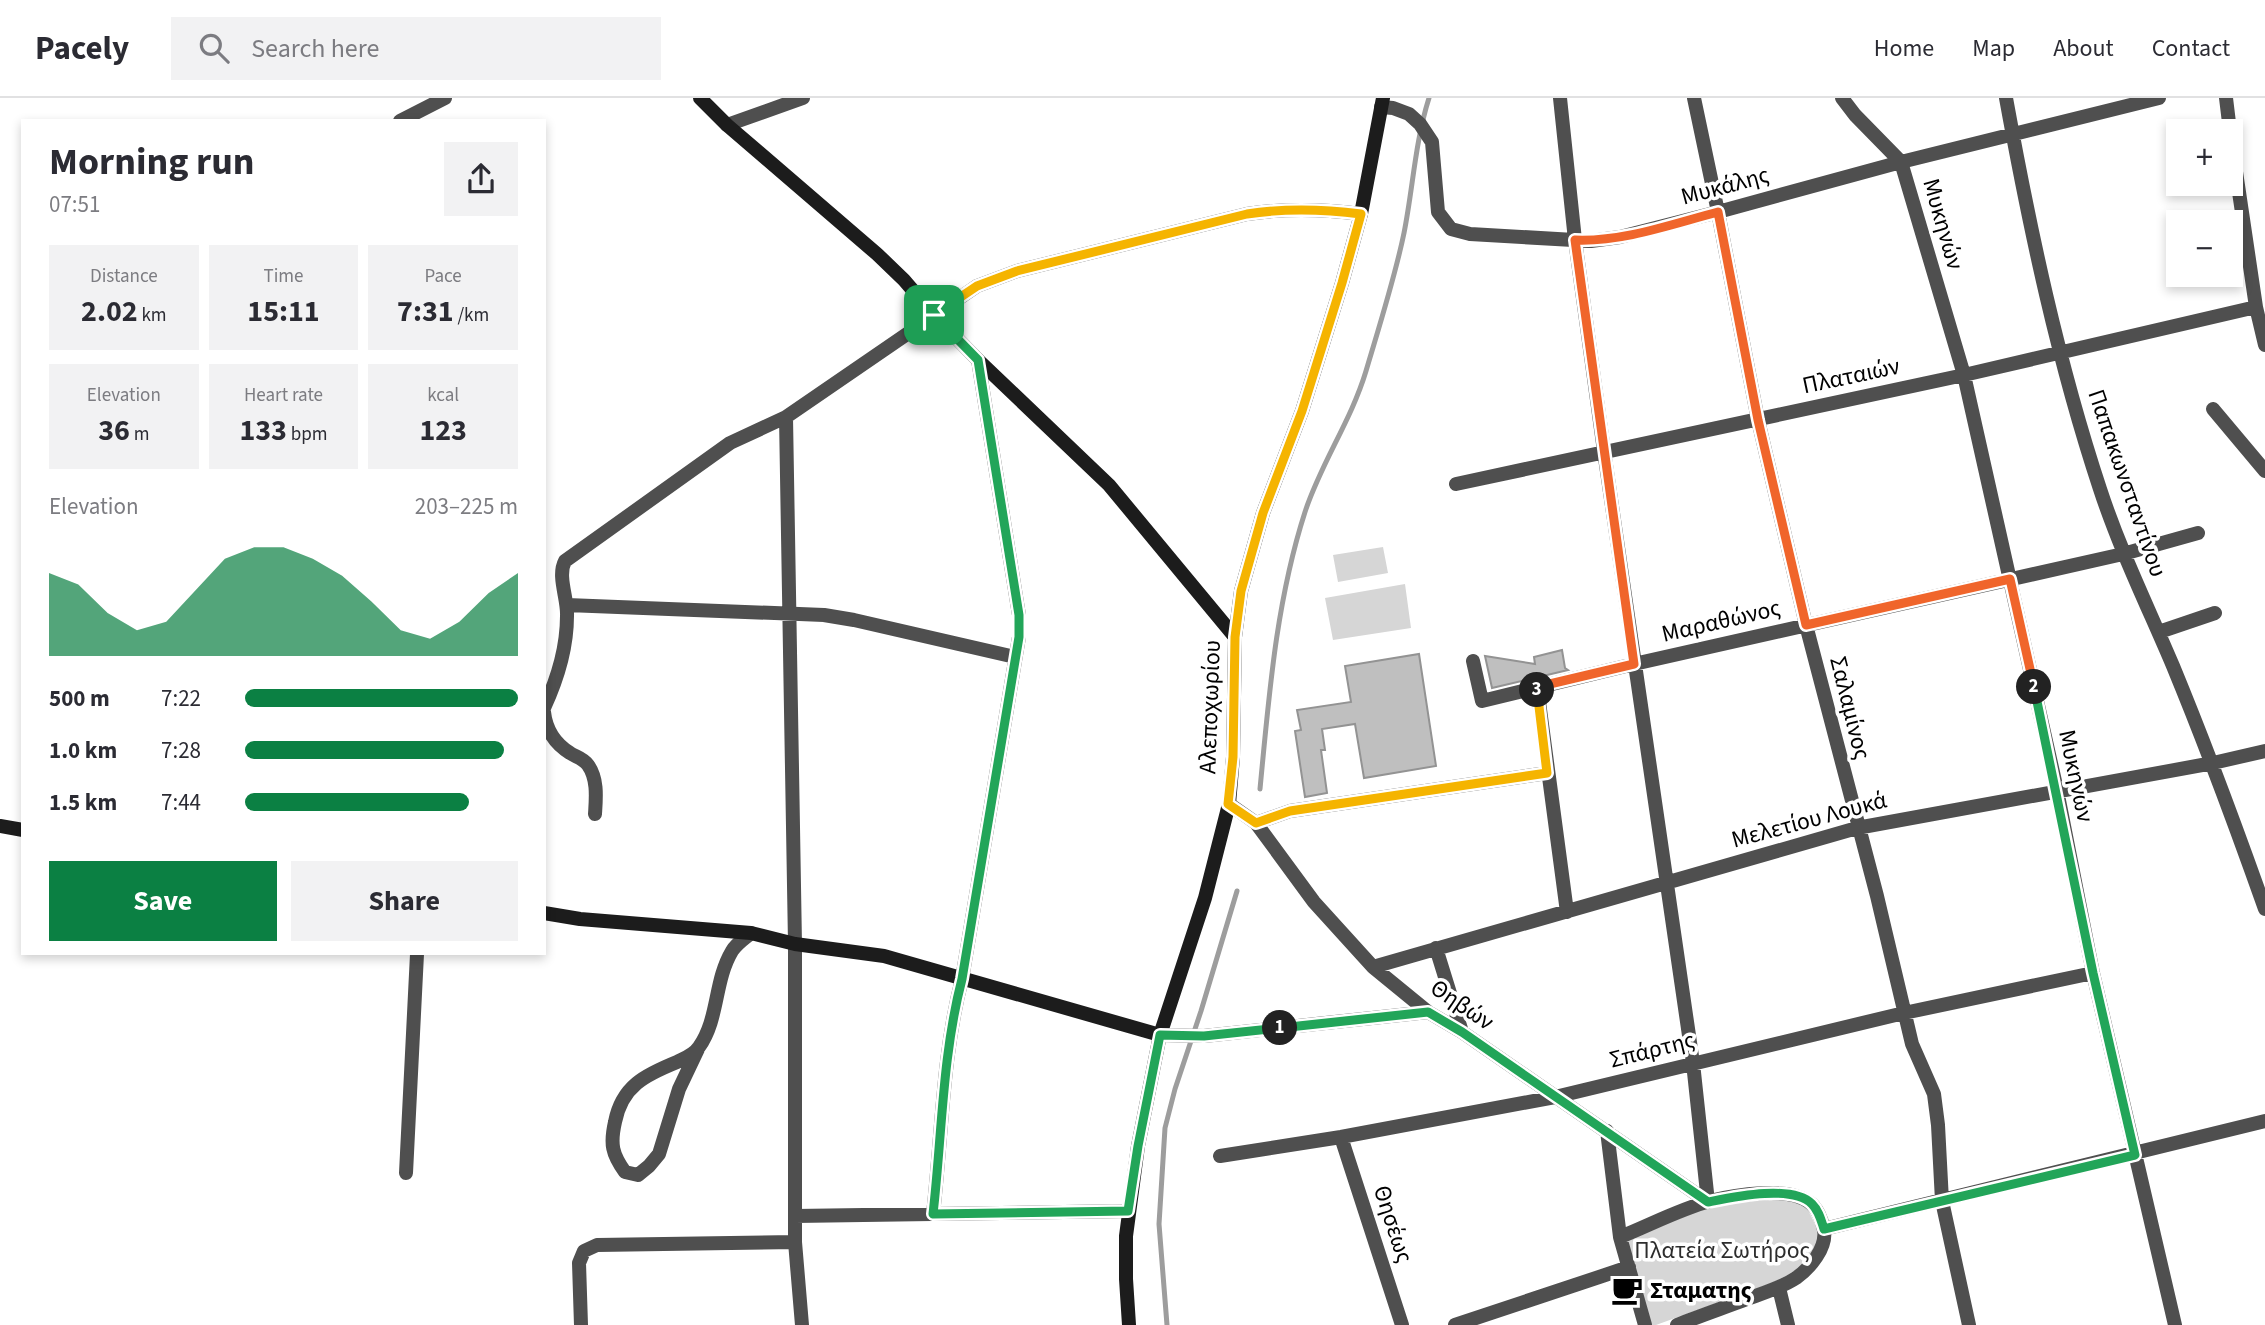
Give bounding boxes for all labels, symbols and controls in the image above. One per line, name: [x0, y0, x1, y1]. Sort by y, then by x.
search box: [171, 17, 661, 80]
text: Pacely: [35, 25, 129, 72]
icon: search: [195, 29, 233, 67]
text: Search here: [251, 30, 379, 67]
text: Home: [1874, 31, 1934, 66]
text: Map: [1972, 31, 2015, 66]
text: About: [2053, 31, 2114, 66]
text: Contact: [2152, 31, 2230, 66]
map controls: [2166, 119, 2243, 287]
button: +: [2166, 119, 2243, 196]
text: Morning run: [49, 135, 254, 189]
button: share: [444, 142, 518, 216]
street label: Μυκάλης: [1677, 157, 1773, 215]
street label: Μυκηνών: [1913, 174, 1973, 274]
text: 07:51: [49, 188, 100, 221]
button: −: [2166, 210, 2243, 287]
text: Distance: [90, 263, 158, 290]
text: Time: [263, 263, 304, 290]
text: Pace: [425, 263, 462, 290]
pin: [904, 285, 964, 345]
text: 2.02: [81, 290, 138, 333]
text: 15:11: [247, 290, 320, 333]
text: 7:31: [397, 290, 454, 333]
icon: arrive: [915, 296, 953, 334]
text: km: [138, 302, 167, 329]
text: /km: [454, 302, 489, 329]
street label: Πλαταιών: [1799, 349, 1903, 403]
text: Elevation: [87, 382, 161, 409]
text: Heart rate: [244, 382, 323, 409]
text: kcal: [427, 382, 459, 409]
street label: Παπακωνσταντίνου: [2078, 384, 2176, 582]
text: 36: [98, 409, 130, 452]
text: 133: [239, 409, 287, 452]
text: 123: [419, 409, 467, 452]
text: m: [130, 421, 149, 448]
text: bpm: [287, 421, 328, 448]
text: Elevation: [49, 490, 139, 523]
text: 203–225 m: [415, 490, 518, 523]
street label: Μαραθώνος: [1658, 590, 1784, 652]
street label: Αλεποχωρίου: [1190, 639, 1230, 775]
street label: Σαλαμίνος: [1820, 653, 1880, 763]
pin: 2: [2016, 670, 2052, 704]
pin: 3: [1520, 672, 1554, 708]
text: 2: [2028, 673, 2039, 700]
text: 3: [1531, 676, 1542, 703]
text: 500 m: [49, 682, 110, 715]
text: 7:22: [161, 682, 201, 715]
street label: Μυκηνών: [2049, 727, 2103, 825]
text: 1.0 km: [49, 734, 117, 767]
text: 7:28: [161, 734, 201, 767]
street label: Μελετίου Λουκά: [1727, 782, 1891, 858]
text: 1.5 km: [49, 786, 117, 819]
text: 7:44: [161, 786, 201, 819]
button: Save: [49, 861, 277, 941]
button: Share: [291, 861, 518, 941]
street label: Θηβών: [1423, 971, 1501, 1039]
pin: 1: [1262, 1010, 1298, 1046]
text: 1: [1274, 1014, 1285, 1041]
street label: Σπάρτης: [1606, 1023, 1698, 1077]
street label: Θησέως: [1364, 1181, 1422, 1267]
park label: Πλατεία Σωτήρος: [1634, 1233, 1810, 1268]
cafe icon: Σταματης: [1610, 1273, 1644, 1307]
place label: Σταματης: [1650, 1273, 1752, 1308]

